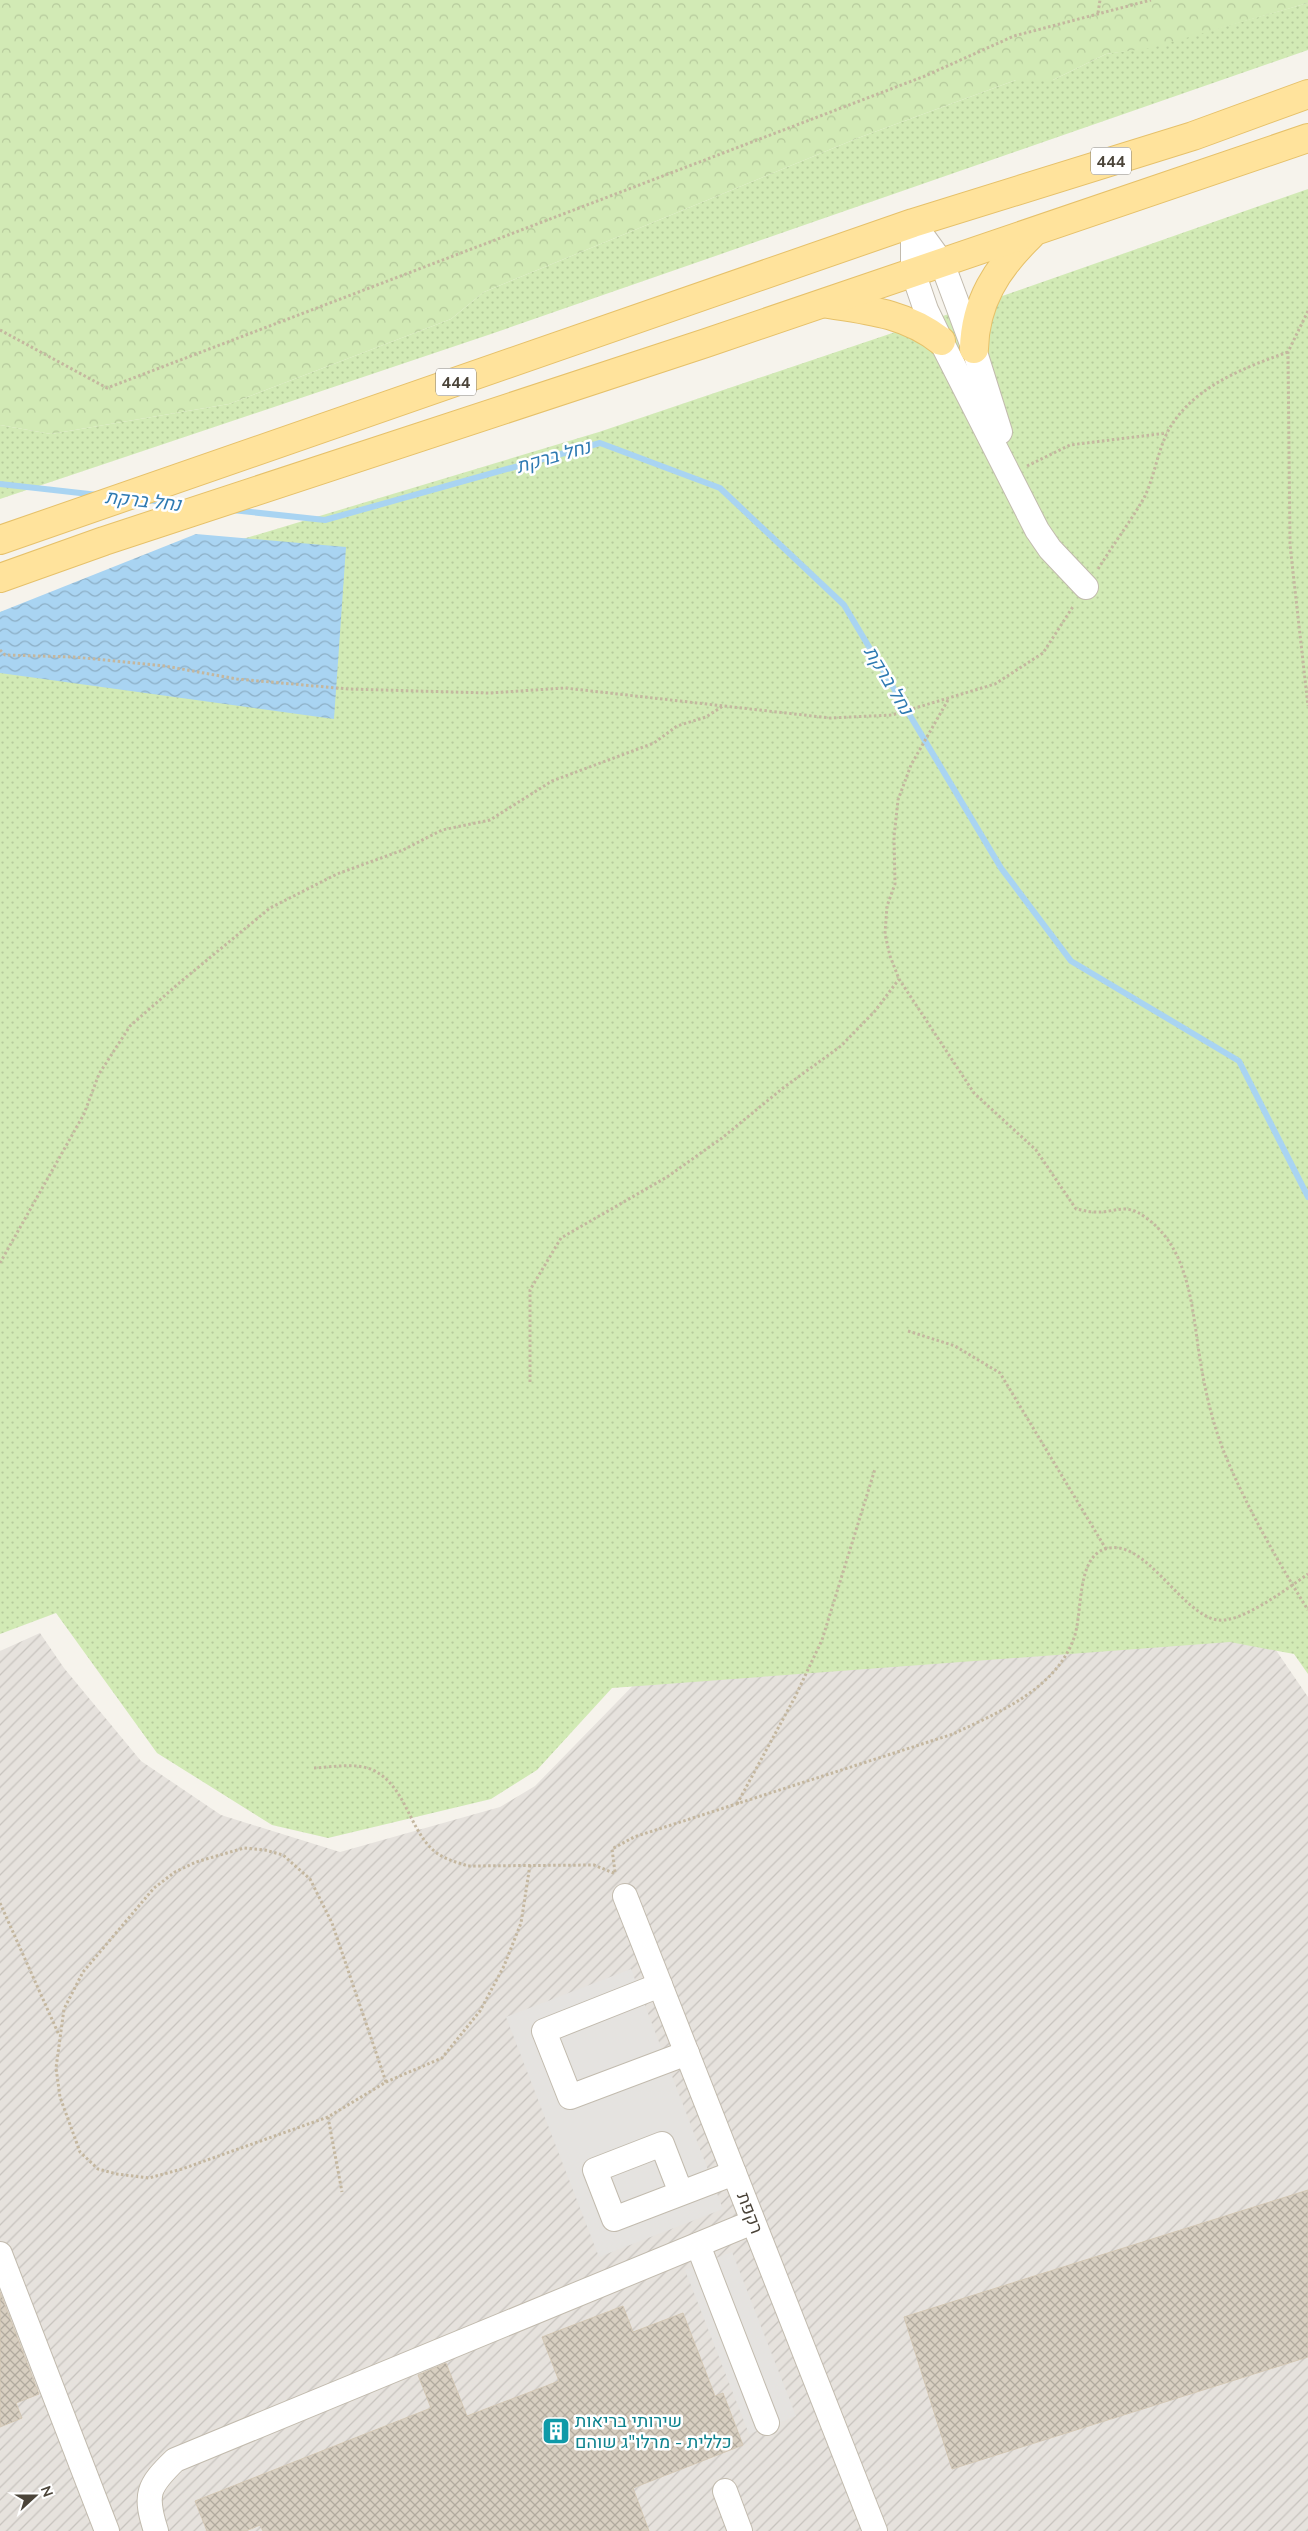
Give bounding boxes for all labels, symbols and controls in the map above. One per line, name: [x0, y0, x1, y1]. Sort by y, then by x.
road number: 444: [1091, 148, 1131, 175]
road number: 444: [436, 368, 476, 396]
water label: נחל ברקת: [513, 434, 594, 480]
water label: נחל ברקת: [104, 484, 183, 518]
water label: נחל ברקת: [857, 641, 919, 721]
street label: רקפת: [731, 2189, 769, 2237]
place label: שירותי בריאות כללית - מרלו"ג שוהם: [575, 2409, 732, 2454]
building icon: שירותי בריאות כללית - מרלו"ג שוהם: [541, 2416, 571, 2446]
north arrow: [10, 2471, 60, 2521]
text: N: [36, 2483, 57, 2500]

